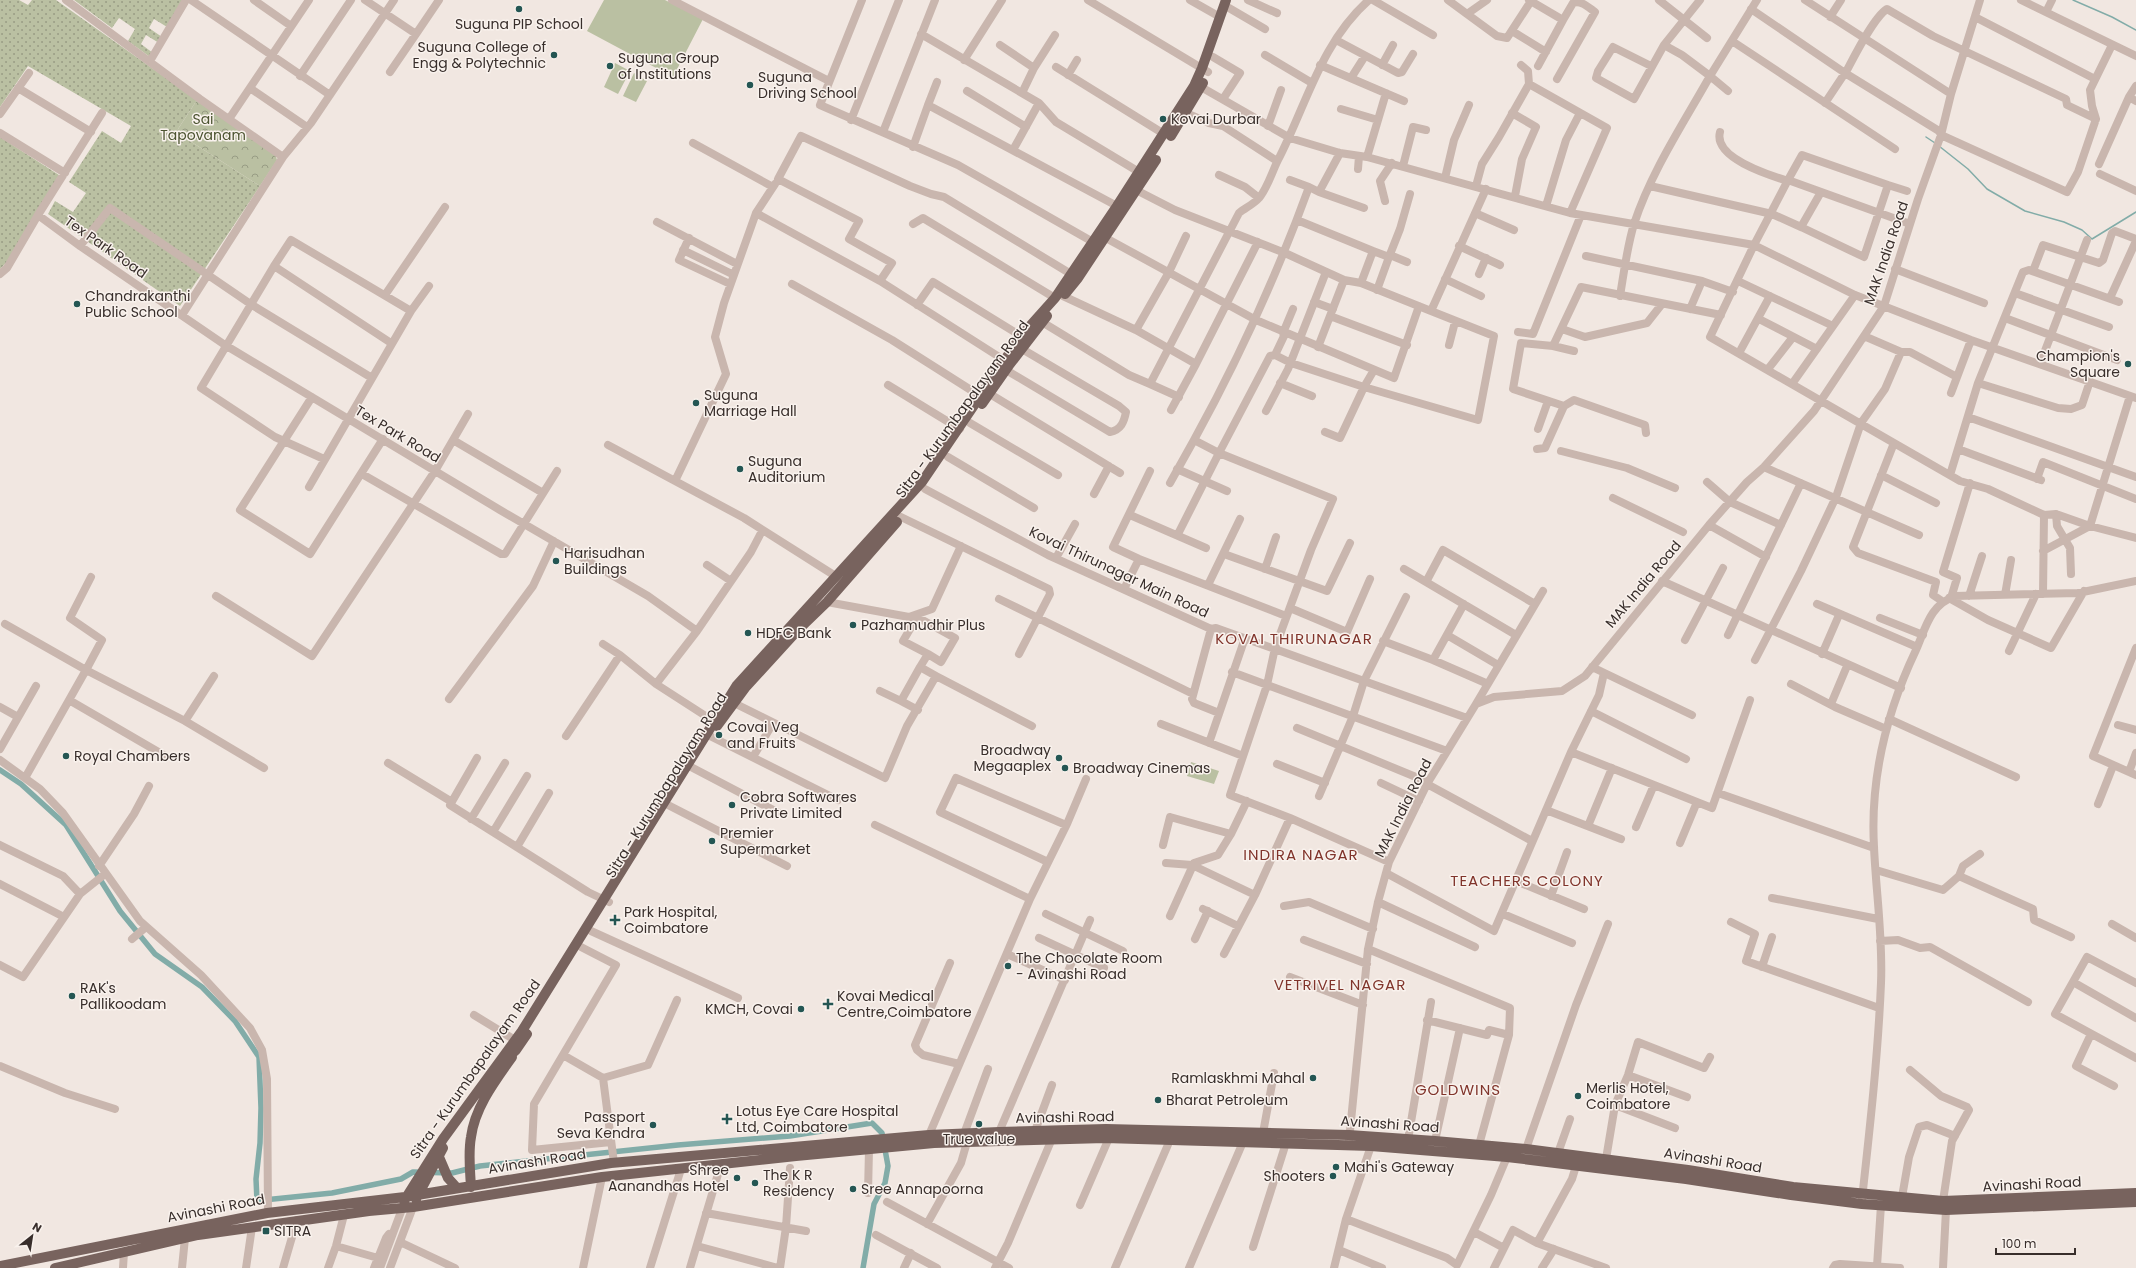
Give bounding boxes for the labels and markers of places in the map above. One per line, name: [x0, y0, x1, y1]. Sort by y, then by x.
marker: Suguna PIP School: [514, 4, 524, 14]
place label: Suguna PIP School: [455, 14, 583, 34]
place label: Suguna College of Engg & Polytechnic: [413, 37, 546, 73]
place label: Suguna Group of Institutions: [618, 48, 719, 84]
marker: Suguna College of Engg & Polytechnic: [549, 50, 559, 60]
marker: Suguna Group of Institutions: [605, 61, 615, 71]
place label: Suguna Driving School: [758, 67, 857, 103]
marker: Suguna Driving School: [745, 80, 755, 90]
place label: Kovai Durbar: [1171, 109, 1261, 129]
marker: Kovai Durbar: [1158, 114, 1168, 124]
place label: Chandrakanthi Public School: [85, 286, 190, 322]
marker: Chandrakanthi Public School: [72, 299, 82, 309]
place label: Champion's Square: [2036, 346, 2120, 382]
marker: Champion's Square: [2123, 359, 2133, 369]
place label: Suguna Marriage Hall: [704, 385, 797, 421]
marker: Suguna Marriage Hall: [691, 398, 701, 408]
place label: Suguna Auditorium: [748, 451, 825, 487]
marker: Suguna Auditorium: [735, 464, 745, 474]
place label: Harisudhan Buildings: [564, 543, 645, 579]
marker: Harisudhan Buildings: [551, 556, 561, 566]
place label: Pazhamudhir Plus: [861, 615, 985, 635]
marker: Pazhamudhir Plus: [848, 620, 858, 630]
place label: HDFC Bank: [756, 623, 832, 643]
marker: HDFC Bank: [743, 628, 753, 638]
place label: Covai Veg and Fruits: [727, 717, 799, 753]
marker: Covai Veg and Fruits: [714, 730, 724, 740]
place label: Broadway Megaaplex: [974, 740, 1051, 776]
place label: Royal Chambers: [74, 746, 190, 766]
marker: Royal Chambers: [61, 751, 71, 761]
marker: Broadway Megaaplex: [1054, 753, 1064, 763]
place label: Broadway Cinemas: [1073, 758, 1210, 778]
marker: Broadway Cinemas: [1060, 763, 1070, 773]
place label: Cobra Softwares Private Limited: [740, 787, 857, 823]
marker: Cobra Softwares Private Limited: [727, 800, 737, 810]
place label: Premier Supermarket: [720, 823, 811, 859]
marker: Premier Supermarket: [707, 836, 717, 846]
place label: Park Hospital, Coimbatore: [624, 902, 718, 938]
marker: Park Hospital, Coimbatore: [609, 914, 621, 926]
place label: The Chocolate Room - Avinashi Road: [1016, 948, 1162, 984]
marker: The Chocolate Room - Avinashi Road: [1003, 961, 1013, 971]
place label: RAK's Pallikoodam: [80, 978, 166, 1014]
place label: Kovai Medical Centre,Coimbatore: [837, 986, 972, 1022]
marker: RAK's Pallikoodam: [67, 991, 77, 1001]
marker: Kovai Medical Centre,Coimbatore: [822, 998, 834, 1010]
place label: KMCH, Covai: [705, 999, 793, 1019]
marker: KMCH, Covai: [796, 1004, 806, 1014]
place label: Ramlaskhmi Mahal: [1171, 1068, 1305, 1088]
marker: Ramlaskhmi Mahal: [1308, 1073, 1318, 1083]
place label: Merlis Hotel, Coimbatore: [1586, 1078, 1671, 1114]
place label: Bharat Petroleum: [1166, 1090, 1288, 1110]
marker: Merlis Hotel, Coimbatore: [1573, 1091, 1583, 1101]
marker: Bharat Petroleum: [1153, 1095, 1163, 1105]
place label: Lotus Eye Care Hospital Ltd, Coimbatore: [736, 1101, 898, 1137]
place label: Passport Seva Kendra: [557, 1107, 645, 1143]
marker: Lotus Eye Care Hospital Ltd, Coimbatore: [721, 1113, 733, 1125]
marker: True value: [974, 1119, 984, 1129]
marker: Passport Seva Kendra: [648, 1120, 658, 1130]
place label: True value: [943, 1129, 1016, 1149]
place label: Mahi's Gateway: [1344, 1157, 1454, 1177]
place label: Shree Aanandhas Hotel: [608, 1160, 729, 1196]
marker: Mahi's Gateway: [1331, 1162, 1341, 1172]
place label: The K R Residency: [763, 1165, 835, 1201]
place label: Shooters: [1264, 1166, 1325, 1186]
marker: Shooters: [1328, 1171, 1338, 1181]
marker: Shree Aanandhas Hotel: [732, 1173, 742, 1183]
marker: The K R Residency: [750, 1178, 760, 1188]
place label: Sree Annapoorna: [861, 1179, 983, 1199]
marker: Sree Annapoorna: [848, 1184, 858, 1194]
place label: SITRA: [274, 1221, 311, 1241]
marker: SITRA: [261, 1226, 271, 1236]

